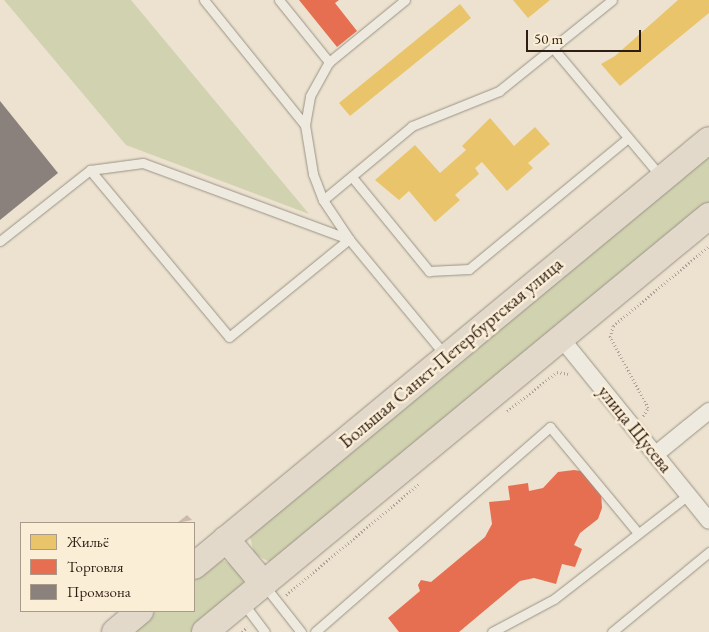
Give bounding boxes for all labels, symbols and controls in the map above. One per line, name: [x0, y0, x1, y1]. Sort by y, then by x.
scale bar: [529, 20, 644, 52]
text: 50 m: [534, 29, 563, 48]
street label: Большая Санкт-Петербургская улица: [335, 253, 567, 453]
street label: улица Щусева: [593, 381, 677, 477]
legend: [20, 522, 195, 612]
text: Жильё: [67, 532, 109, 551]
text: Торговля: [67, 557, 123, 576]
text: Промзона: [67, 582, 131, 601]

